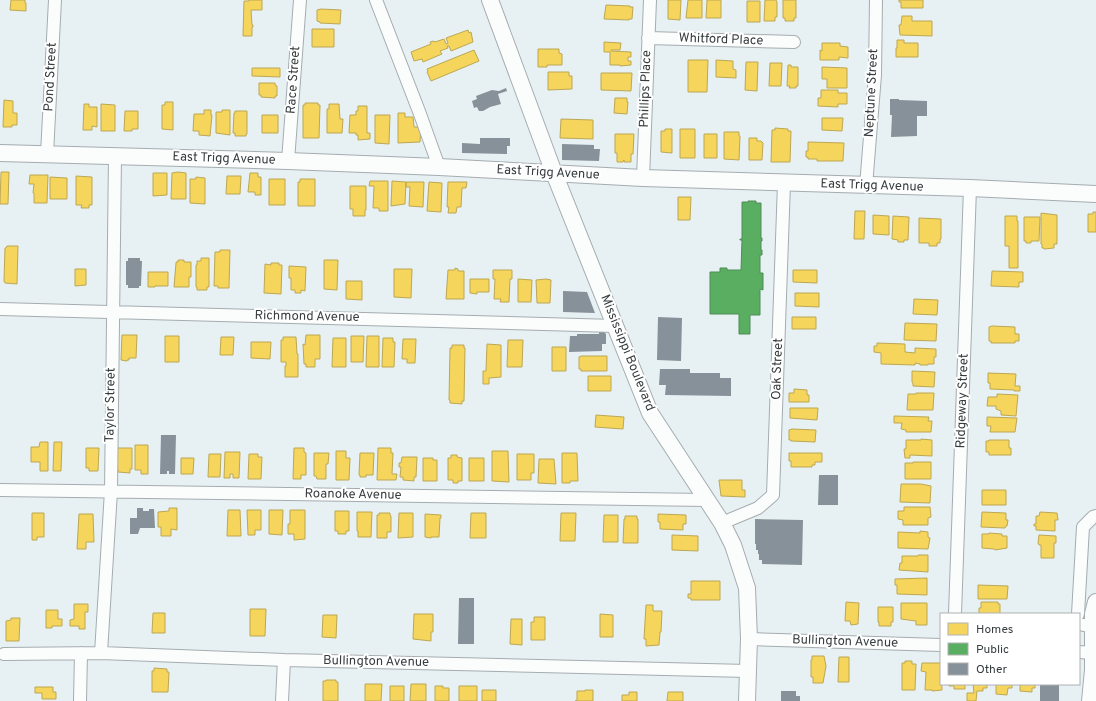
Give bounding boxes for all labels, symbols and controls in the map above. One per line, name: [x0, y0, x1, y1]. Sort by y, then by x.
street label: Whitford Place: [678, 31, 764, 49]
street label: Pond Street: [41, 42, 61, 112]
street label: Race Street: [284, 45, 304, 114]
street label: Neptune Street: [862, 48, 882, 138]
street label: Phillips Place: [637, 50, 655, 128]
street label: East Trigg Avenue: [172, 149, 276, 169]
street label: East Trigg Avenue: [496, 162, 600, 184]
street label: East Trigg Avenue: [820, 176, 924, 196]
street label: Mississippi Boulevard: [596, 292, 658, 414]
street label: Richmond Avenue: [254, 308, 360, 326]
street label: Oak Street: [769, 338, 787, 400]
street label: Ridgeway Street: [953, 353, 973, 449]
street label: Taylor Street: [102, 367, 120, 443]
street label: Roanoke Avenue: [304, 486, 402, 504]
legend: [940, 613, 1080, 685]
text: Homes: [976, 622, 1013, 638]
street label: Bullington Avenue: [792, 632, 898, 652]
text: Public: [976, 642, 1009, 658]
street label: Bullington Avenue: [323, 653, 429, 671]
text: Other: [976, 662, 1008, 678]

